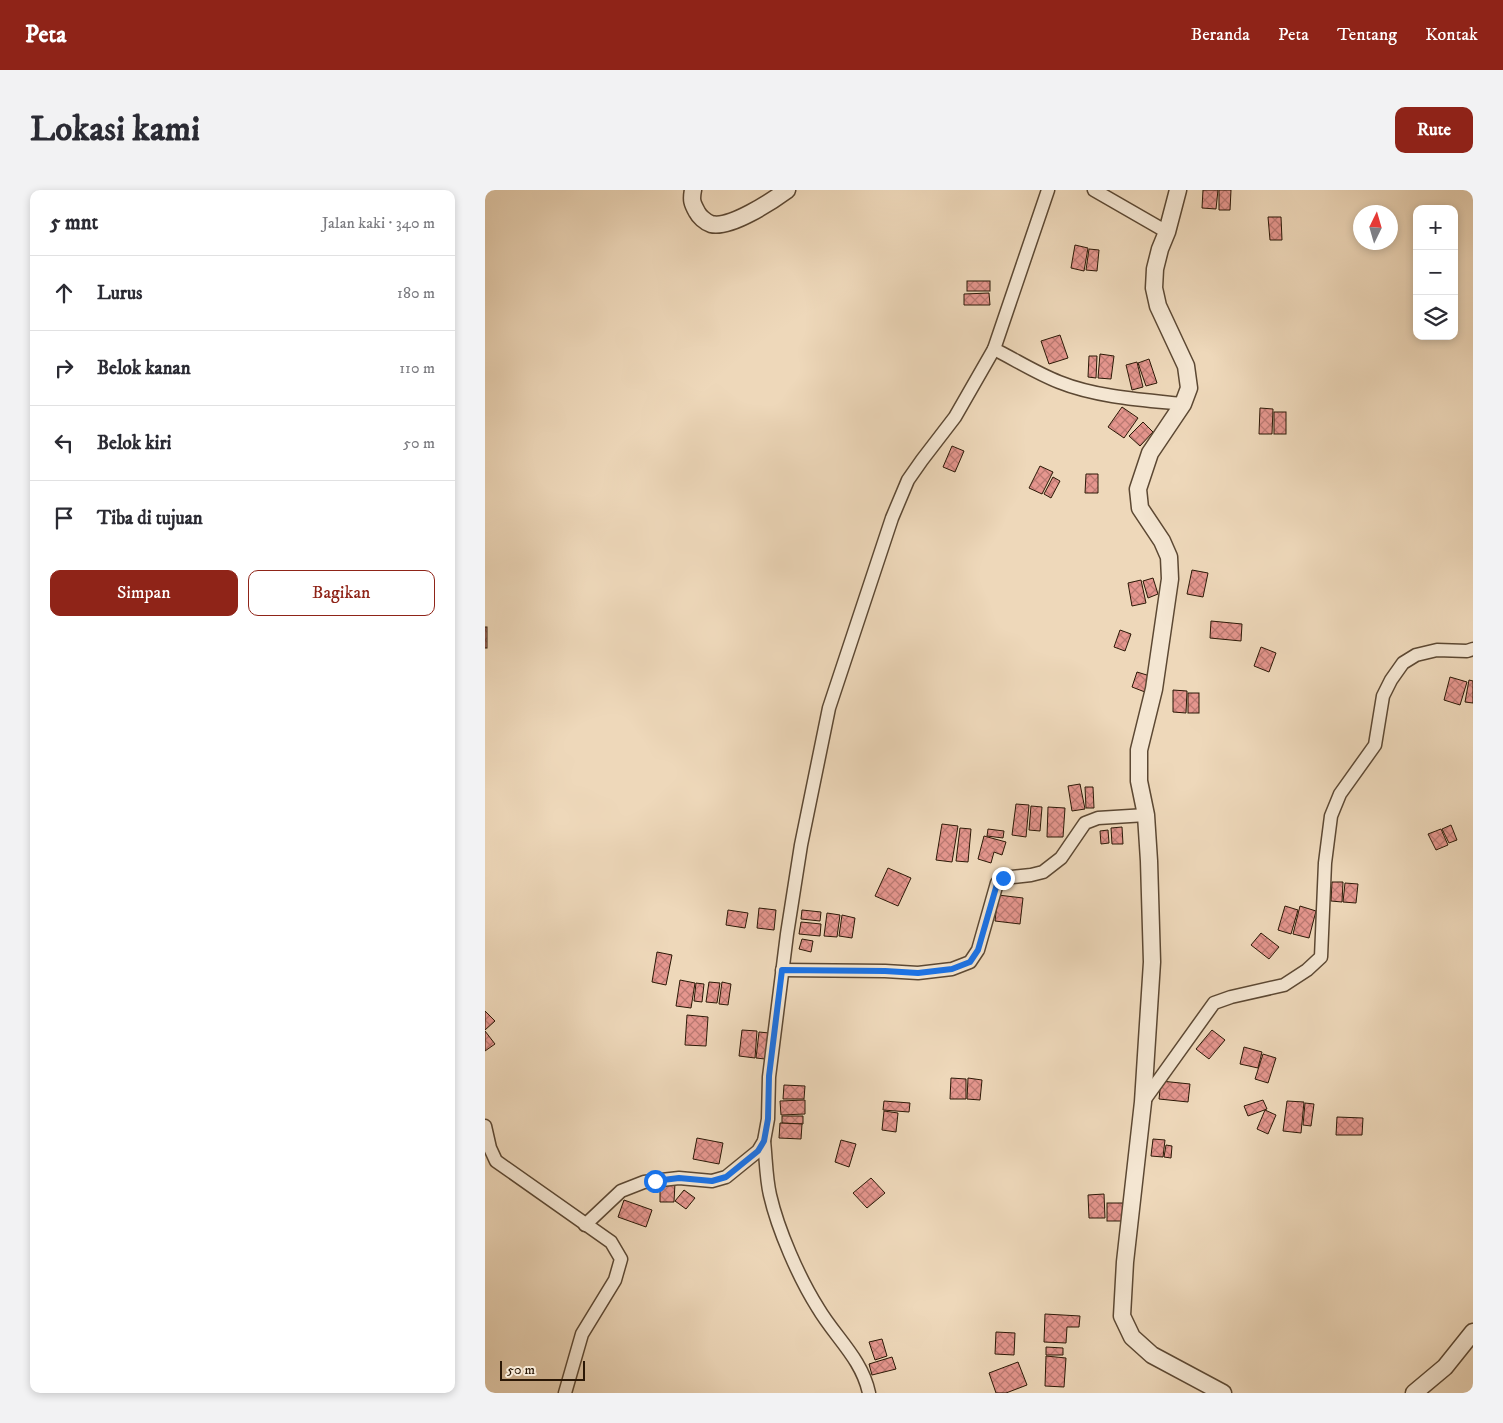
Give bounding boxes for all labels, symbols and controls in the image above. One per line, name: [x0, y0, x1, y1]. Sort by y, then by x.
text: Peta: [25, 20, 66, 50]
text: Beranda: [1191, 24, 1250, 46]
text: Peta: [1278, 24, 1309, 46]
text: Tentang: [1337, 24, 1397, 46]
text: Kontak: [1425, 24, 1478, 46]
button: Rute: [1395, 107, 1473, 153]
text: Lokasi kami: [30, 108, 200, 152]
north arrow: [1353, 205, 1398, 250]
map controls: [1413, 205, 1458, 340]
button: +: [1413, 205, 1458, 250]
text: 5 mnt: [50, 210, 98, 236]
text: Jalan kaki · 340 m: [322, 213, 435, 233]
button: −: [1413, 250, 1458, 295]
icon: ahead: [50, 279, 78, 307]
text: Lurus: [97, 282, 142, 305]
text: 180 m: [397, 283, 435, 303]
button: layers: [1413, 295, 1458, 340]
icon: right: [50, 354, 78, 382]
text: Belok kanan: [97, 357, 191, 380]
text: 110 m: [399, 358, 435, 378]
icon: left: [50, 429, 78, 457]
text: Belok kiri: [97, 432, 171, 455]
text: 50 m: [403, 433, 435, 453]
icon: arrive: [50, 504, 78, 532]
text: Tiba di tujuan: [97, 507, 203, 530]
button: Simpan: [50, 570, 238, 616]
button: Bagikan: [248, 570, 435, 616]
route end: [992, 867, 1015, 890]
route start: [644, 1170, 667, 1193]
scale bar: [500, 1358, 585, 1381]
text: 50 m: [507, 1361, 535, 1379]

